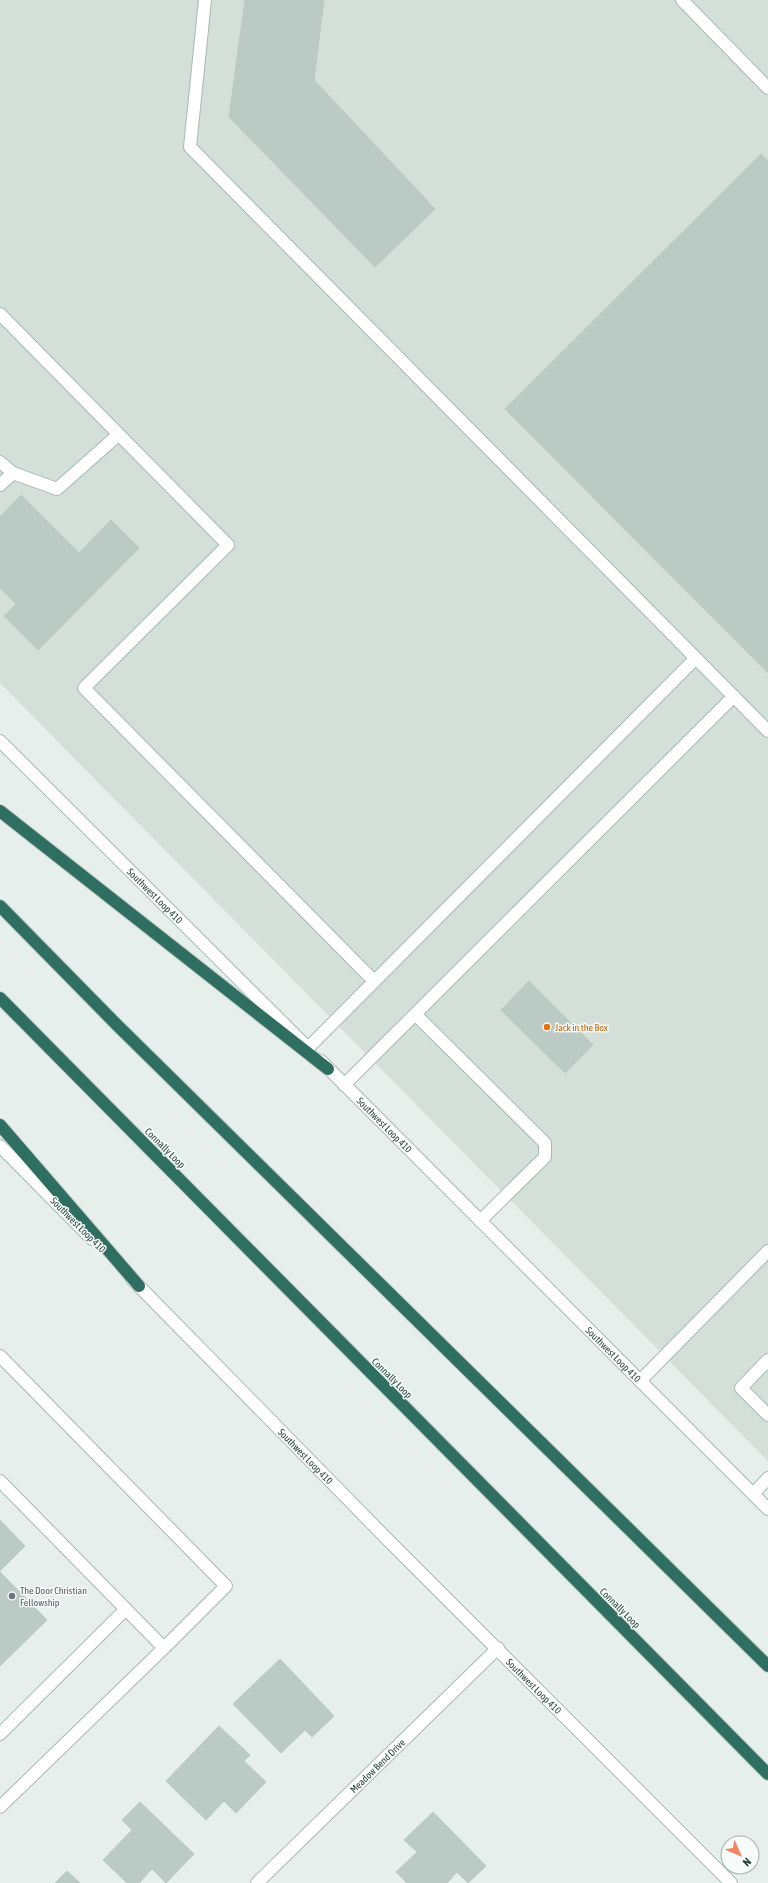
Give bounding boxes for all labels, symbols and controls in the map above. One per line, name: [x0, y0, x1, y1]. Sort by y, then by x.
street label: Southwest Loop 410: [125, 866, 185, 926]
marker: Jack in the Box: [542, 1022, 552, 1032]
place label: Jack in the Box: [555, 1022, 608, 1033]
street label: Southwest Loop 410: [355, 1095, 415, 1155]
street label: Connally Loop: [143, 1126, 188, 1171]
street label: Southwest Loop 410: [48, 1195, 108, 1255]
street label: Southwest Loop 410: [584, 1324, 643, 1384]
street label: Connally Loop: [370, 1356, 415, 1401]
street label: Southwest Loop 410: [276, 1426, 335, 1486]
place label: The Door Christian Fellowship: [20, 1585, 87, 1608]
street label: Connally Loop: [598, 1586, 643, 1631]
marker: The Door Christian Fellowship: [7, 1591, 17, 1601]
street label: Southwest Loop 410: [504, 1656, 564, 1716]
street label: Meadow Bend Drive: [348, 1736, 407, 1795]
north arrow: [720, 1835, 760, 1875]
text: N: [741, 1856, 754, 1869]

